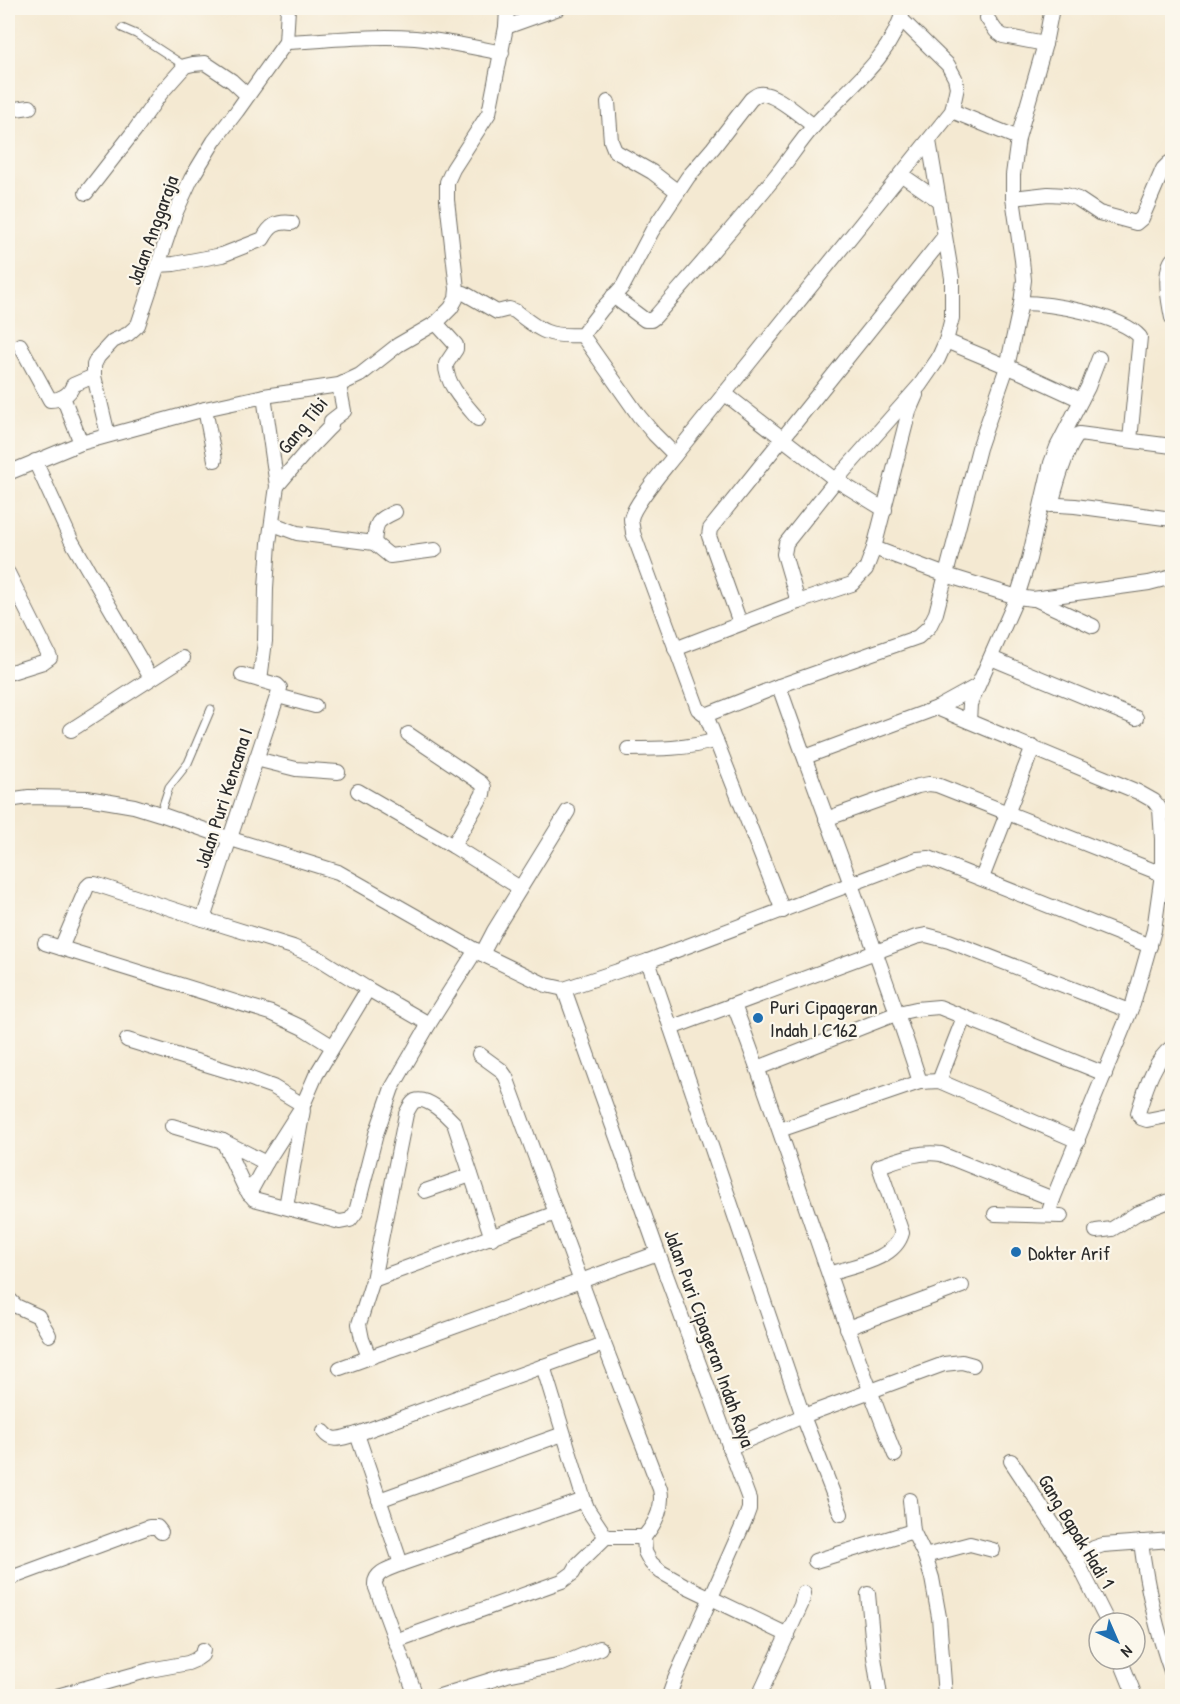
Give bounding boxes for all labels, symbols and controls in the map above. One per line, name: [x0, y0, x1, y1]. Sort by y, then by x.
street label: Jalan Anggaraja: [120, 171, 184, 288]
street label: Gang Tibi: [271, 391, 333, 459]
street label: Jalan Puri Kencana I: [188, 725, 258, 871]
place label: Puri Cipageran Indah I C162: [770, 993, 878, 1043]
marker: Puri Cipageran Indah I C162: [751, 1011, 765, 1025]
street label: Jalan Puri Cipageran Indah Raya: [658, 1225, 762, 1451]
place label: Dokter Arif: [1028, 1239, 1110, 1266]
marker: Dokter Arif: [1009, 1245, 1023, 1259]
street label: Gang Bapak Hadi 1: [1032, 1469, 1122, 1593]
north arrow: [1087, 1611, 1147, 1671]
text: N: [1116, 1641, 1138, 1663]

